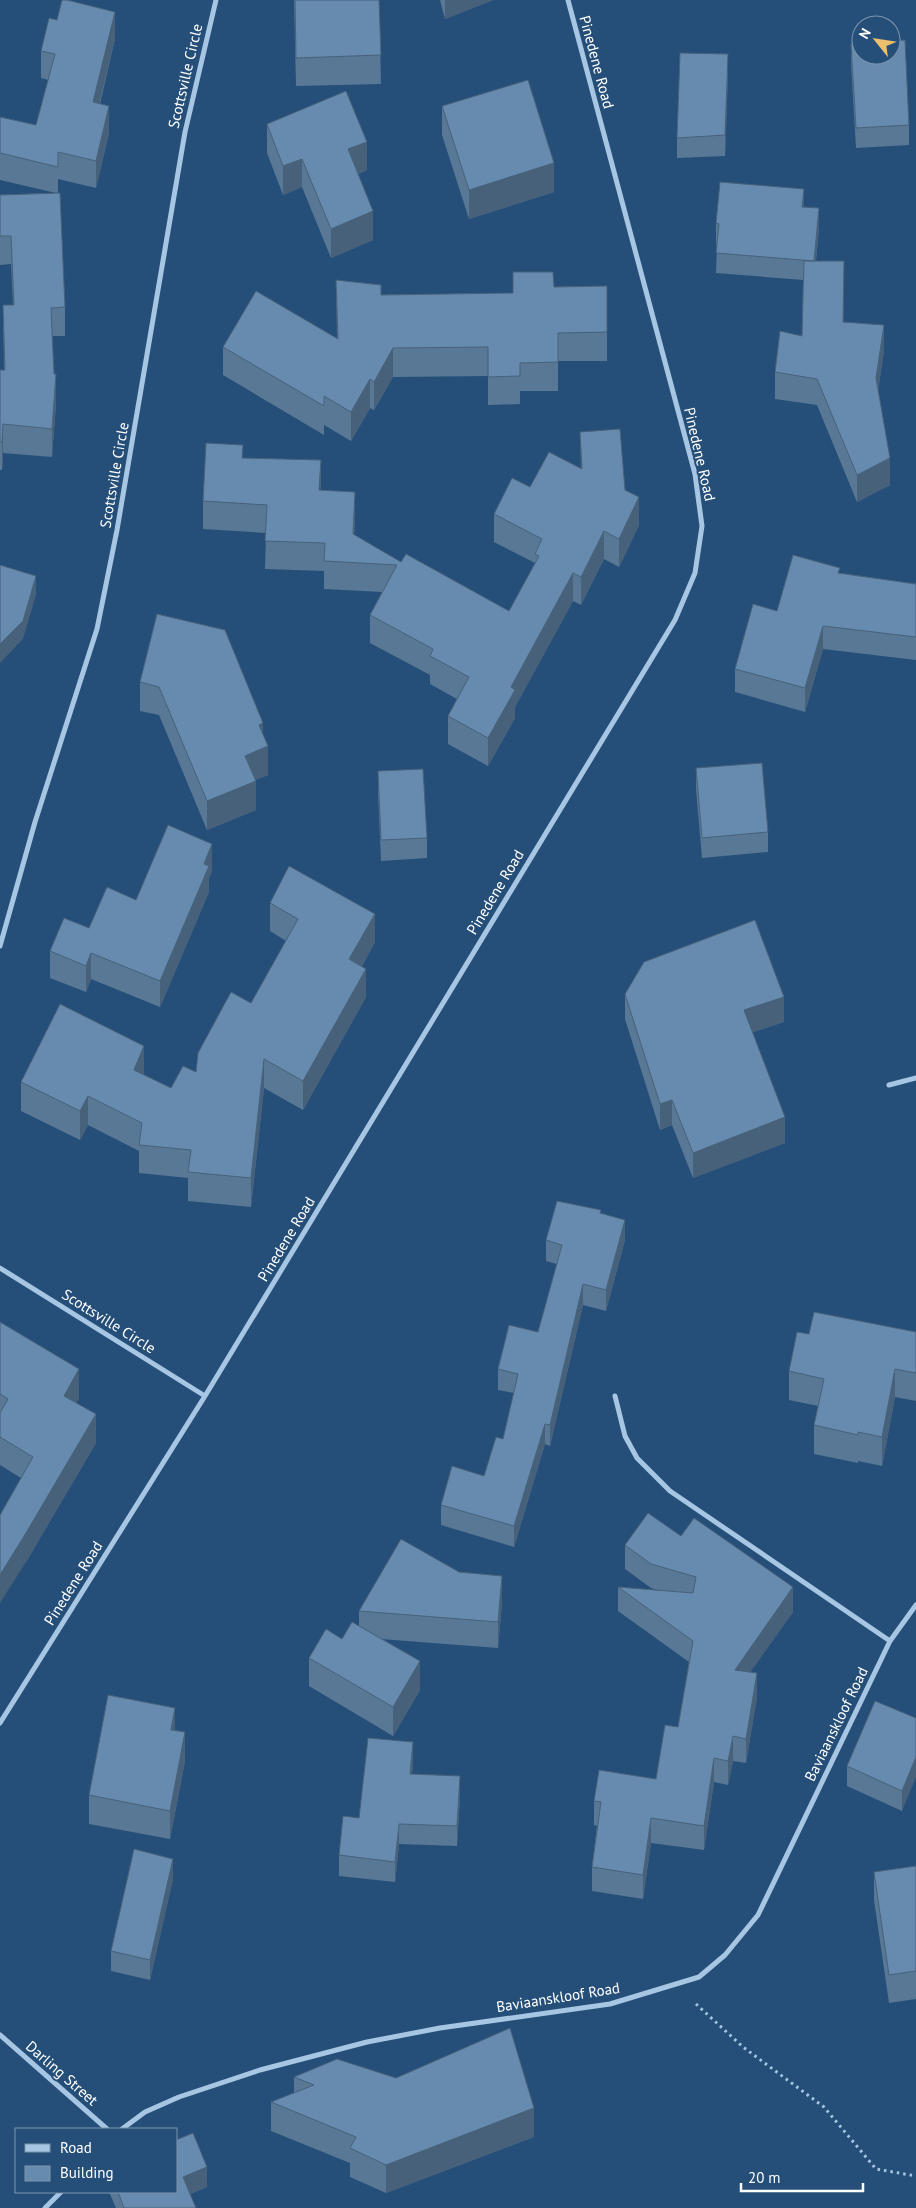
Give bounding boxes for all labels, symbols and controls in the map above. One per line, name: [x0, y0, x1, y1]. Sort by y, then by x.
street label: Pinedene Road: [575, 13, 619, 111]
north arrow: [851, 15, 901, 65]
street label: Scottsville Circle: [164, 22, 206, 130]
text: N: [855, 25, 875, 42]
street label: Pinedene Road: [680, 405, 720, 503]
street label: Scottsville Circle: [95, 421, 133, 529]
street label: Pinedene Road: [462, 846, 528, 938]
street label: Pinedene Road: [253, 1193, 319, 1285]
street label: Scottsville Circle: [59, 1285, 159, 1357]
street label: Pinedene Road: [40, 1537, 106, 1629]
street label: Baviaanskloof Road: [800, 1664, 872, 1784]
street label: Baviaanskloof Road: [495, 1978, 621, 2016]
street label: Darling Street: [22, 2037, 102, 2109]
legend: [15, 2128, 178, 2193]
text: Road: [60, 2138, 92, 2157]
scale bar: [741, 2160, 864, 2192]
text: Building: [60, 2163, 114, 2182]
text: 20 m: [748, 2168, 781, 2187]

